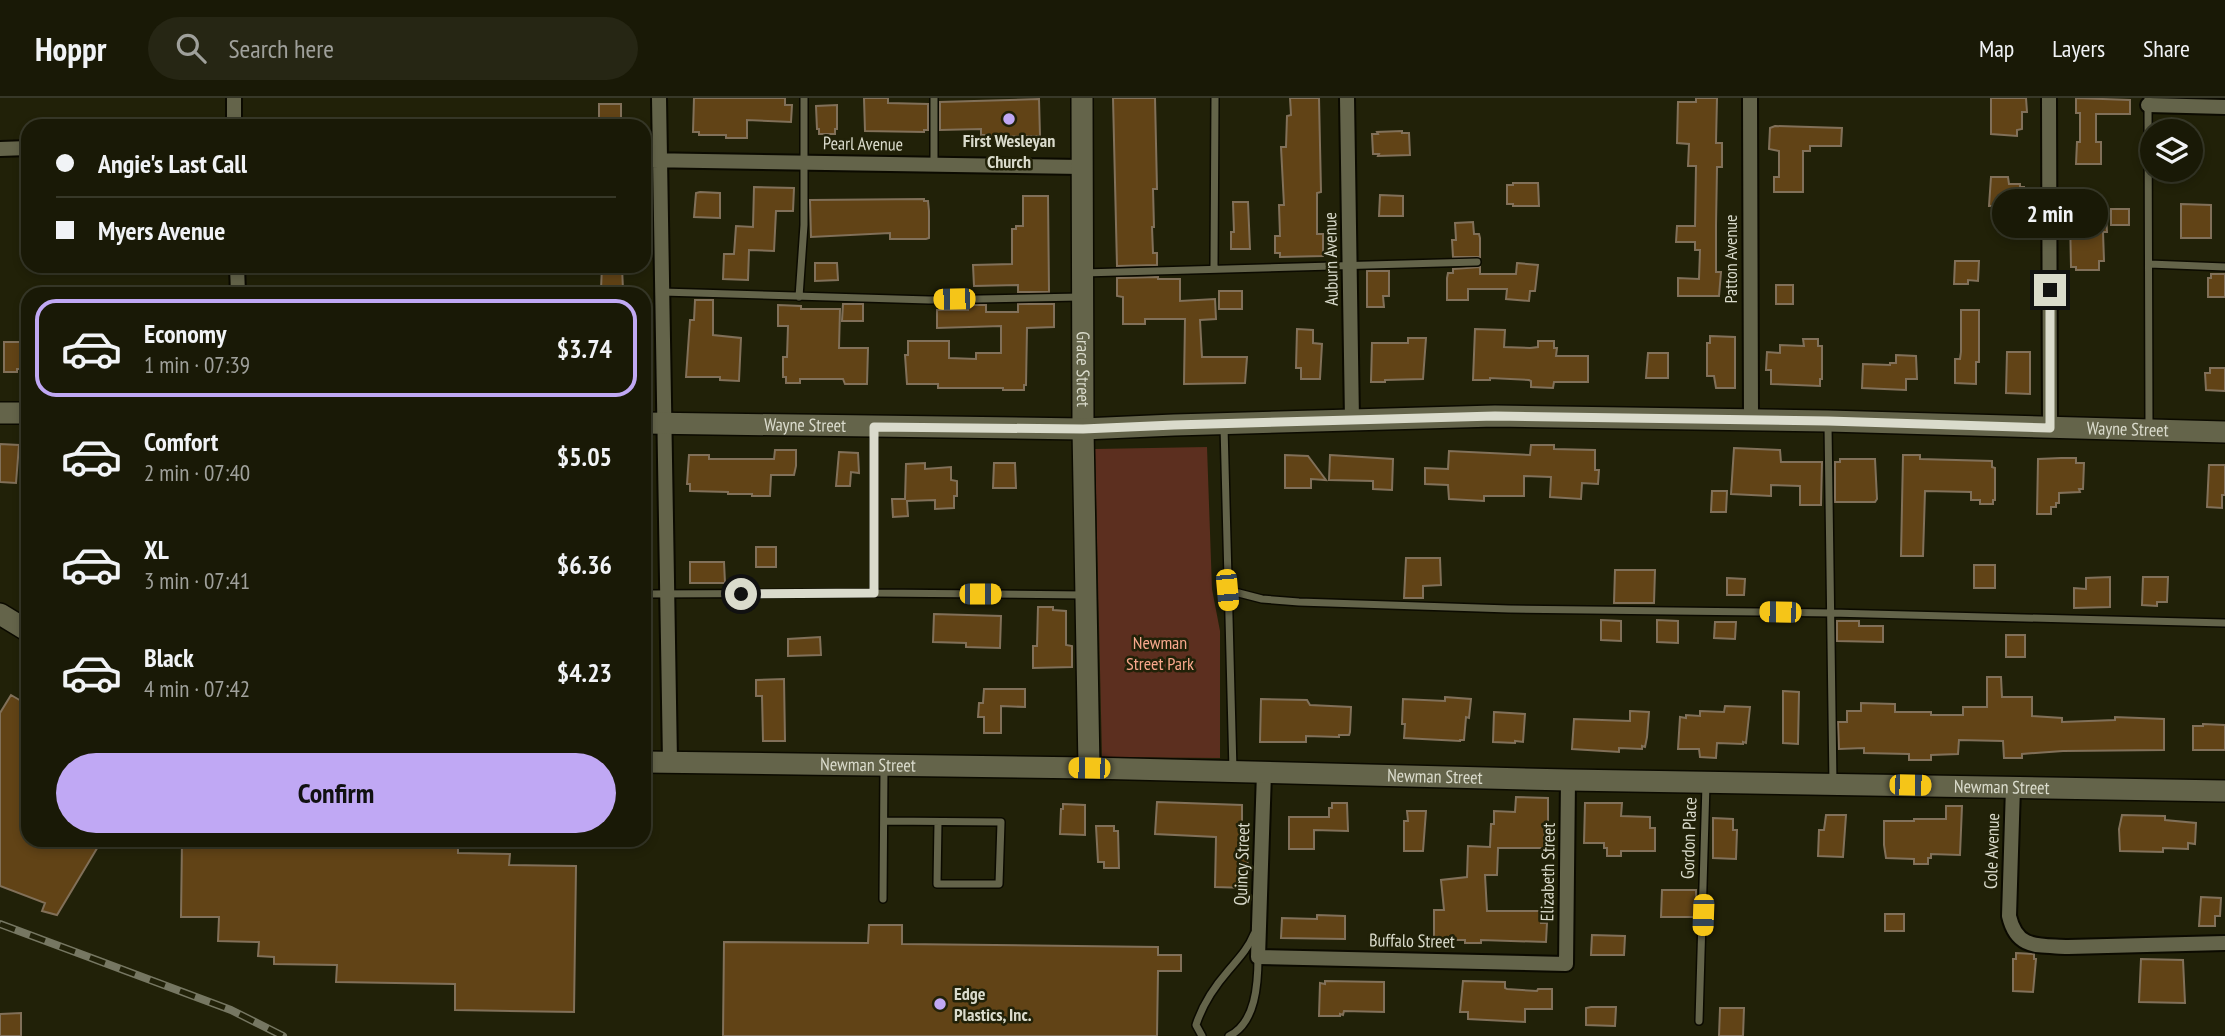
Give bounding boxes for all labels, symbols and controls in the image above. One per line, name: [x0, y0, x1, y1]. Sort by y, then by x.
search box: [148, 17, 638, 80]
text: Hoppr: [35, 27, 106, 70]
icon: search: [172, 29, 210, 67]
text: Search here: [228, 32, 334, 65]
text: Map: [1979, 33, 2014, 64]
text: Layers: [2052, 33, 2105, 64]
text: Share: [2143, 33, 2190, 64]
marker: First Wesleyan Church: [1001, 111, 1017, 127]
map controls: [2140, 119, 2203, 182]
button: layers: [2140, 119, 2203, 182]
place label: First Wesleyan Church: [963, 129, 1055, 173]
street label: Pearl Avenue: [823, 131, 903, 156]
text: Angie's Last Call: [98, 147, 247, 180]
callout: 2 min: [1992, 188, 2108, 238]
text: 2 min: [2027, 199, 2073, 228]
street label: Auburn Avenue: [1318, 212, 1343, 306]
text: Myers Avenue: [98, 214, 225, 247]
street label: Patton Avenue: [1719, 214, 1742, 304]
route end: [2034, 274, 2066, 306]
car: [933, 288, 976, 310]
icon: car: [60, 317, 123, 380]
text: Economy: [144, 317, 226, 350]
street label: Grace Street: [1072, 331, 1095, 407]
text: $3.74: [557, 332, 612, 365]
text: 1 min · 07:39: [144, 350, 250, 379]
street label: Wayne Street: [764, 413, 846, 437]
street label: Wayne Street: [2086, 416, 2169, 441]
icon: car: [60, 425, 123, 488]
text: Comfort: [144, 425, 218, 458]
text: $5.05: [557, 440, 612, 473]
text: 2 min · 07:40: [144, 458, 250, 487]
icon: car: [60, 533, 123, 596]
text: XL: [144, 533, 169, 566]
text: $6.36: [557, 548, 612, 581]
text: 3 min · 07:41: [144, 566, 250, 595]
car: [1215, 568, 1240, 612]
route start: [725, 578, 757, 610]
car: [960, 584, 1002, 605]
car: [1759, 601, 1802, 623]
park label: Newman Street Park: [1126, 631, 1194, 675]
icon: car: [60, 641, 123, 704]
text: Black: [144, 641, 194, 674]
text: $4.23: [557, 656, 612, 689]
text: 4 min · 07:42: [144, 674, 250, 703]
street label: Newman Street: [820, 752, 916, 777]
button: Confirm: [56, 753, 616, 833]
car: [1068, 757, 1111, 779]
street label: Newman Street: [1387, 763, 1483, 789]
car: [1889, 774, 1932, 796]
street label: Newman Street: [1954, 774, 2050, 799]
street label: Gordon Place: [1676, 797, 1701, 879]
street label: Cole Avenue: [1979, 813, 2004, 889]
street label: Quincy Street: [1229, 822, 1254, 906]
street label: Elizabeth Street: [1535, 822, 1560, 922]
car: [1692, 894, 1715, 936]
street label: Buffalo Street: [1369, 928, 1455, 953]
place label: Edge Plastics, Inc.: [954, 982, 1032, 1026]
marker: Edge Plastics, Inc.: [932, 996, 948, 1012]

